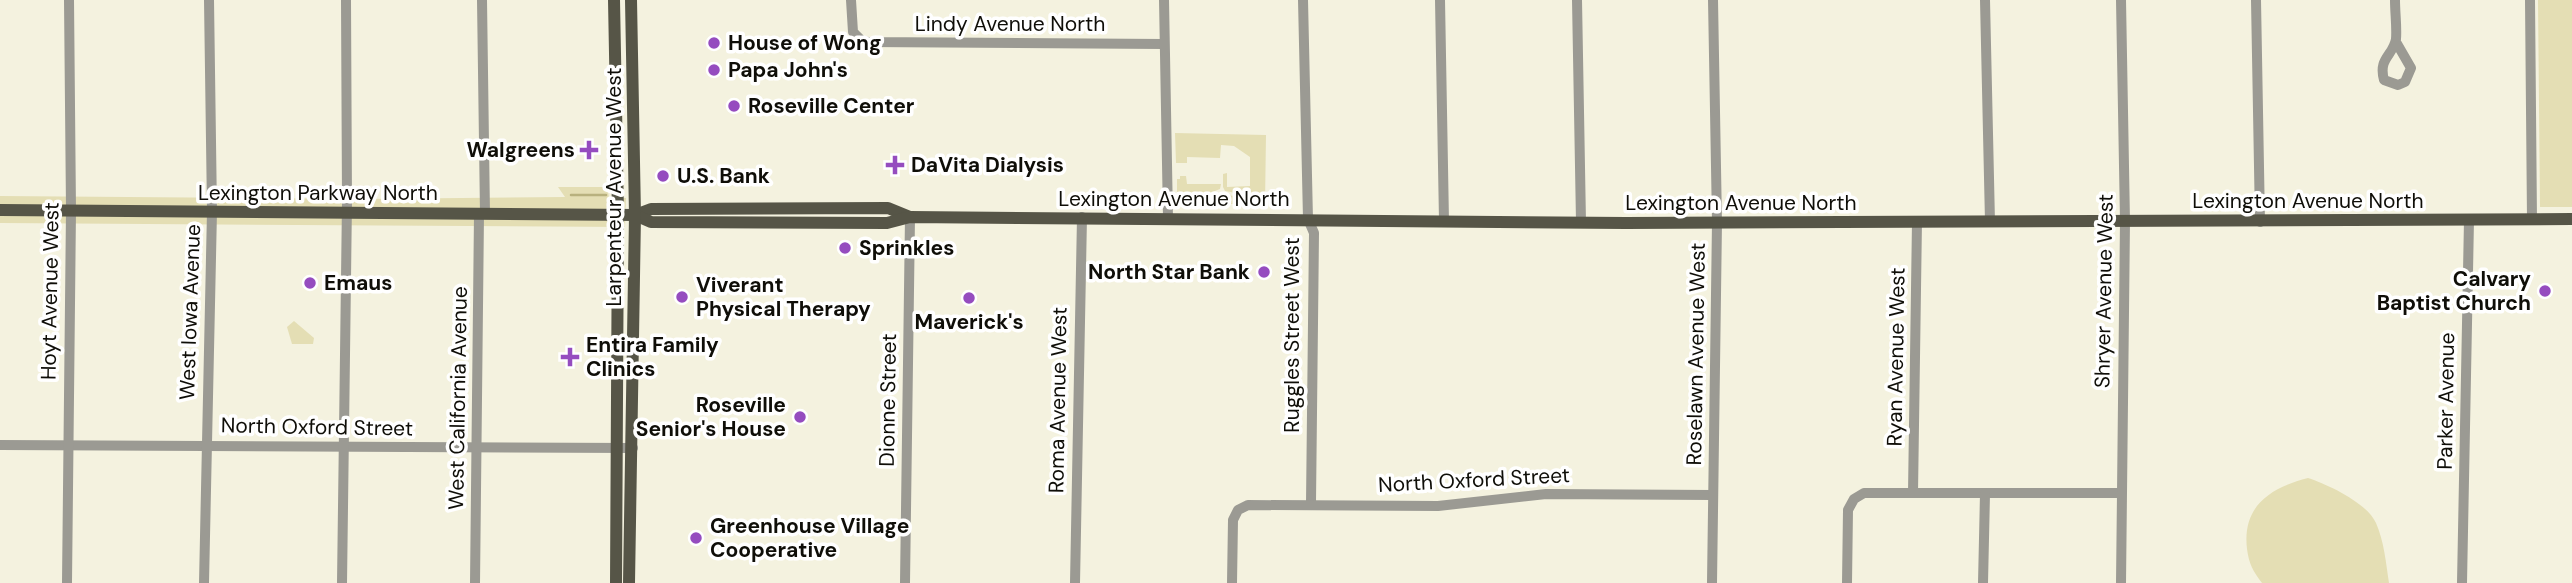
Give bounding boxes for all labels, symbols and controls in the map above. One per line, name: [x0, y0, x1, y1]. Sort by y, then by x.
street label: Lindy Avenue North: [915, 10, 1105, 38]
place label: House of Wong: [728, 29, 882, 57]
marker: House of Wong: [706, 35, 722, 51]
place label: Papa John's: [728, 56, 848, 84]
marker: Papa John's: [706, 62, 722, 78]
street label: Larpenteur Avenue West: [600, 67, 628, 307]
place label: Roseville Center: [748, 92, 915, 120]
marker: Roseville Center: [726, 98, 742, 114]
place label: Walgreens: [467, 136, 575, 164]
marker: Walgreens: [581, 142, 597, 158]
place label: DaVita Dialysis: [911, 151, 1064, 179]
marker: DaVita Dialysis: [885, 155, 905, 175]
place label: U.S. Bank: [677, 162, 770, 190]
marker: U.S. Bank: [655, 168, 671, 184]
street label: Lexington Parkway North: [198, 179, 438, 207]
street label: Lexington Avenue North: [1058, 185, 1290, 213]
street label: Lexington Avenue North: [2192, 187, 2424, 215]
street label: Lexington Avenue North: [1625, 189, 1857, 217]
street label: Shryer Avenue West: [2088, 194, 2120, 388]
street label: Hoyt Avenue West: [34, 202, 66, 380]
street label: West Iowa Avenue: [173, 223, 207, 400]
place label: Sprinkles: [859, 234, 954, 262]
street label: Ruggles Street West: [1278, 237, 1306, 433]
marker: Sprinkles: [837, 240, 853, 256]
street label: Roselawn Avenue West: [1680, 242, 1712, 466]
place label: North Star Bank: [1088, 258, 1250, 286]
marker: North Star Bank: [1256, 264, 1272, 280]
place label: Calvary Baptist Church: [2377, 265, 2531, 317]
street label: Ryan Avenue West: [1880, 267, 1912, 447]
place label: Emaus: [324, 269, 392, 297]
place label: Viverant Physical Therapy: [696, 271, 871, 323]
marker: Emaus: [302, 275, 318, 291]
marker: Calvary Baptist Church: [2537, 283, 2553, 299]
street label: West California Avenue: [442, 286, 474, 510]
marker: Viverant Physical Therapy: [674, 289, 690, 305]
marker: Maverick's: [961, 290, 977, 306]
street label: Roma Avenue West: [1042, 307, 1074, 493]
place label: Maverick's: [914, 308, 1024, 336]
place label: Entira Family Clinics: [586, 331, 719, 383]
street label: Parker Avenue: [2431, 332, 2461, 470]
street label: Dionne Street: [873, 333, 903, 467]
marker: Entira Family Clinics: [560, 347, 580, 367]
place label: Roseville Senior's House: [636, 391, 786, 443]
marker: Roseville Senior's House: [792, 409, 808, 425]
street label: North Oxford Street: [221, 411, 413, 443]
street label: North Oxford Street: [1377, 461, 1571, 499]
place label: Greenhouse Village Cooperative: [710, 512, 909, 564]
marker: Greenhouse Village Cooperative: [688, 530, 704, 546]

